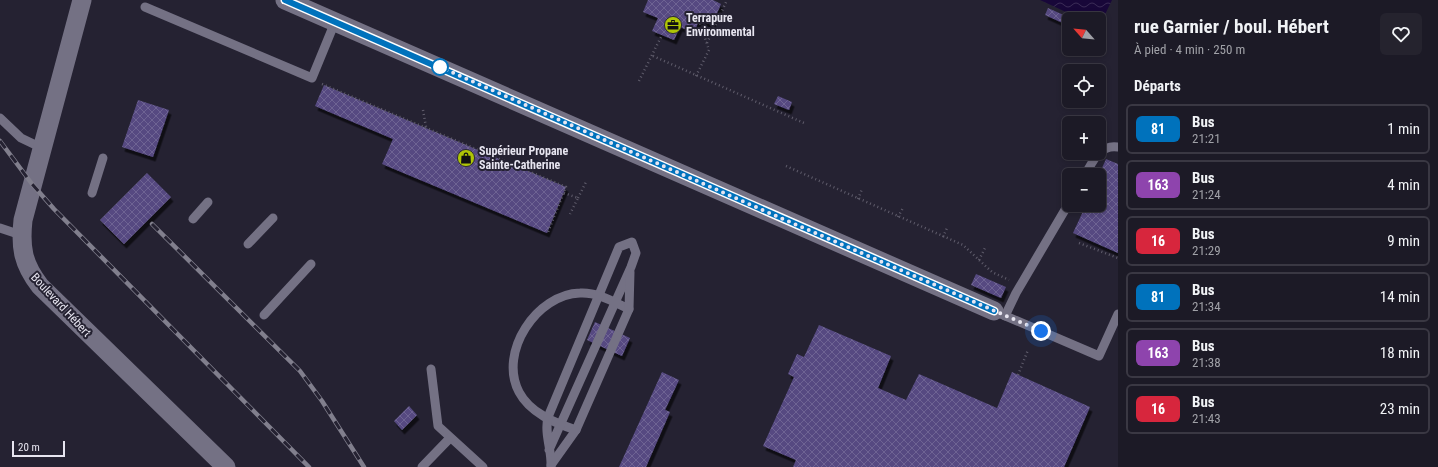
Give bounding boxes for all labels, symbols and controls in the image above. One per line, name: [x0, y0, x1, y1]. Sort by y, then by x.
place label: Terrapure Environmental: [686, 11, 755, 39]
north arrow: [1062, 12, 1106, 56]
map controls: [1062, 12, 1106, 212]
button: heart: [1380, 13, 1422, 55]
office icon: Terrapure Environmental: [663, 15, 683, 35]
text: rue Garnier / boul. Hébert: [1134, 15, 1329, 38]
text: À pied · 4 min · 250 m: [1134, 42, 1245, 57]
unlabelled marker: [431, 58, 449, 76]
button: locate: [1062, 64, 1106, 108]
text: Départs: [1134, 77, 1181, 95]
text: Bus: [1192, 113, 1215, 131]
button: +: [1062, 116, 1106, 160]
text: 1 min: [1387, 120, 1420, 138]
text: 81: [1151, 121, 1165, 137]
text: 21:21: [1192, 131, 1221, 146]
place label: Supérieur Propane Sainte-Catherine: [479, 144, 568, 172]
shop icon: Supérieur Propane Sainte-Catherine: [456, 148, 476, 168]
button: −: [1062, 168, 1106, 212]
text: Bus: [1192, 169, 1215, 187]
text: 4 min: [1387, 176, 1420, 194]
text: 163: [1147, 177, 1169, 193]
text: 21:24: [1192, 187, 1221, 202]
text: Bus: [1192, 225, 1215, 243]
text: 9 min: [1387, 232, 1420, 250]
text: 16: [1151, 233, 1165, 249]
text: 21:29: [1192, 243, 1221, 258]
street label: Boulevard Hébert: [28, 270, 94, 340]
text: Bus: [1192, 281, 1215, 299]
text: 14 min: [1380, 288, 1420, 306]
text: 81: [1151, 289, 1165, 305]
text: 21:34: [1192, 299, 1221, 314]
your location: [1031, 321, 1051, 341]
text: Bus: [1192, 337, 1215, 355]
text: 18 min: [1380, 344, 1420, 362]
text: 163: [1147, 345, 1169, 361]
text: 21:38: [1192, 355, 1221, 370]
text: Bus: [1192, 393, 1215, 411]
text: 23 min: [1380, 400, 1420, 418]
text: 16: [1151, 401, 1165, 417]
text: 21:43: [1192, 411, 1221, 426]
scale bar: [12, 439, 65, 458]
text: 20 m: [18, 441, 40, 454]

